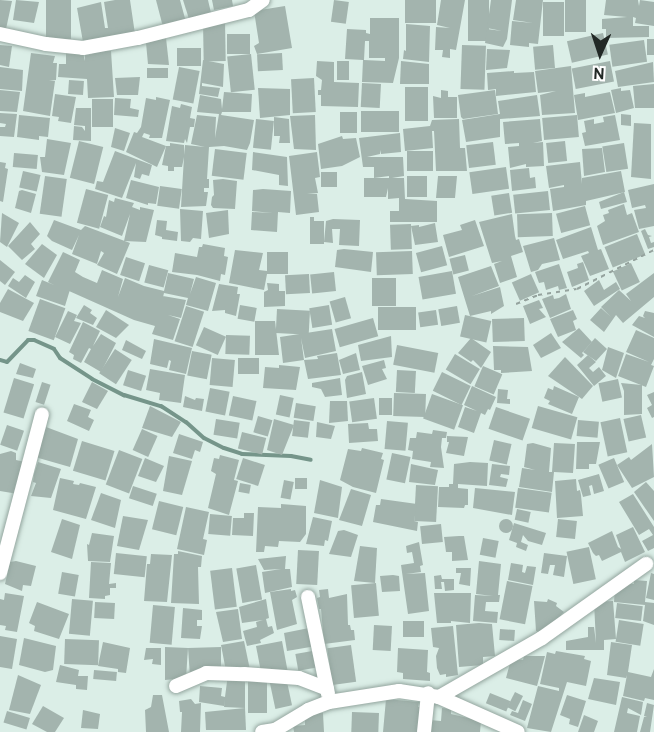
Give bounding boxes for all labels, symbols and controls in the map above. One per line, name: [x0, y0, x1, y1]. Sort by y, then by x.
north arrow: [570, 24, 630, 84]
text: N: [593, 62, 605, 82]

